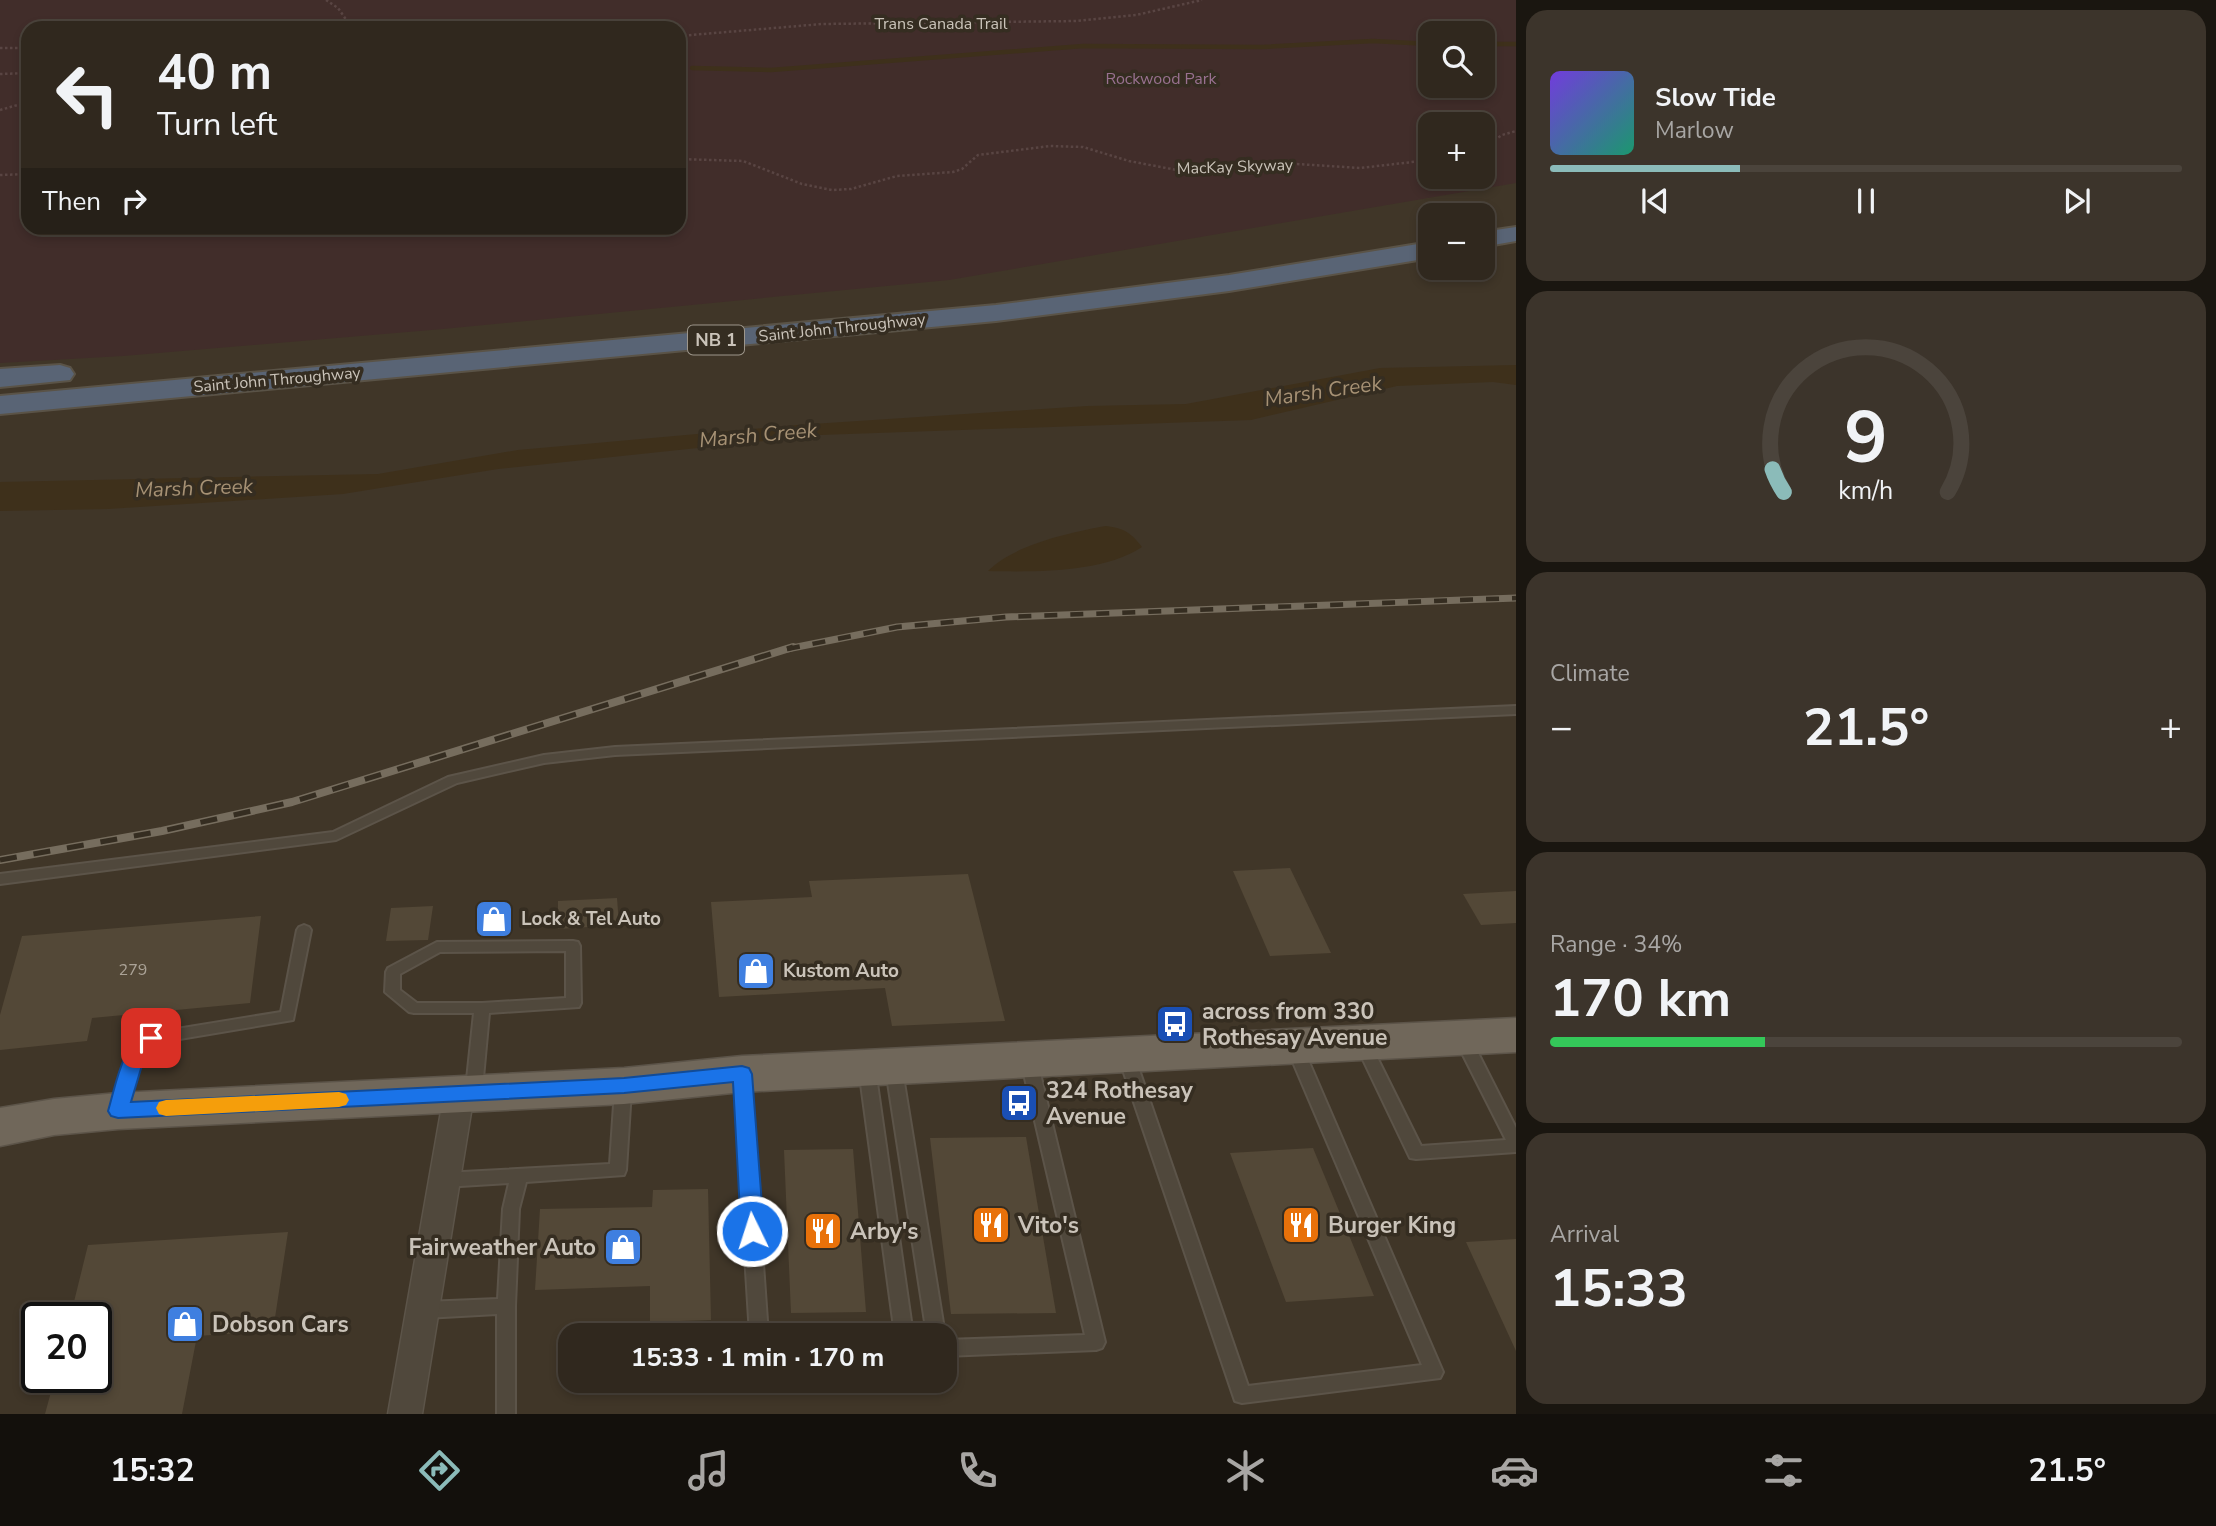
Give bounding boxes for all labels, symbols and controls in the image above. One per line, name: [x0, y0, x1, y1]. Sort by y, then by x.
street label: Trans Canada Trail: [875, 13, 1008, 35]
map controls: [1418, 21, 1495, 280]
button: search: [1418, 21, 1495, 98]
text: 40 m: [157, 39, 272, 106]
icon: left: [42, 49, 133, 140]
park label: Rockwood Park: [1105, 68, 1218, 90]
text: Slow Tide: [1655, 80, 1776, 115]
text: Turn left: [157, 103, 277, 146]
button: +: [1418, 112, 1495, 189]
text: Marlow: [1655, 115, 1734, 146]
street label: MacKay Skyway: [1176, 154, 1294, 180]
icon: right: [115, 182, 153, 220]
icon: previous: [1636, 182, 1674, 220]
icon: pause: [1847, 182, 1885, 220]
icon: next: [2058, 182, 2096, 220]
text: Then: [42, 184, 101, 219]
button: −: [1418, 203, 1495, 280]
street label: Saint John Throughway: [757, 308, 927, 348]
road number: NB 1: [688, 326, 744, 354]
street label: Saint John Throughway: [192, 362, 362, 398]
water label: Marsh Creek: [1262, 369, 1384, 413]
text: 9: [1844, 389, 1888, 489]
water label: Marsh Creek: [698, 416, 819, 454]
water label: Marsh Creek: [134, 472, 254, 504]
text: km/h: [1838, 474, 1894, 508]
text: Climate: [1550, 658, 1630, 689]
text: 21.5°: [1803, 692, 1929, 763]
text: −: [1550, 702, 1573, 753]
text: +: [2159, 702, 2182, 753]
shop icon: Lock & Tel Auto: [473, 898, 515, 940]
place label: Lock & Tel Auto: [521, 906, 661, 932]
text: Range · 34%: [1550, 929, 1682, 960]
shop icon: Kustom Auto: [735, 950, 777, 992]
place label: Kustom Auto: [783, 958, 899, 984]
house number: 279: [119, 959, 147, 981]
text: 170 km: [1550, 963, 1731, 1034]
place label: across from 330 Rothesay Avenue: [1202, 996, 1387, 1053]
bus stop icon: across from 330 Rothesay Avenue: [1154, 1003, 1196, 1045]
pin: [121, 1008, 181, 1068]
icon: arrive: [132, 1019, 170, 1057]
place label: 324 Rothesay Avenue: [1046, 1075, 1194, 1132]
bus stop icon: 324 Rothesay Avenue: [998, 1082, 1040, 1124]
position arrow: [715, 1194, 789, 1268]
restaurant icon: Vito's: [970, 1204, 1012, 1246]
restaurant icon: Burger King: [1280, 1204, 1322, 1246]
restaurant icon: Arby's: [802, 1210, 844, 1252]
place label: Vito's: [1017, 1210, 1079, 1241]
place label: Burger King: [1328, 1210, 1456, 1241]
place label: Arby's: [850, 1216, 919, 1247]
text: Arrival: [1550, 1219, 1619, 1250]
shop icon: Fairweather Auto: [602, 1226, 644, 1268]
place label: Fairweather Auto: [409, 1232, 596, 1263]
text: 15:33: [1550, 1253, 1688, 1324]
speed limit sign: 20: [21, 1302, 112, 1393]
shop icon: Dobson Cars: [164, 1303, 206, 1345]
place label: Dobson Cars: [212, 1309, 349, 1340]
text: 15:33 · 1 min · 170 m: [631, 1340, 884, 1375]
icon: directions: [415, 1446, 464, 1495]
icon: music: [684, 1446, 733, 1495]
icon: phone: [953, 1446, 1002, 1495]
icon: climate: [1221, 1446, 1270, 1495]
icon: car: [1490, 1446, 1539, 1495]
icon: filters: [1759, 1446, 1808, 1495]
text: 15:32: [110, 1449, 195, 1492]
text: 21.5°: [2028, 1449, 2106, 1492]

